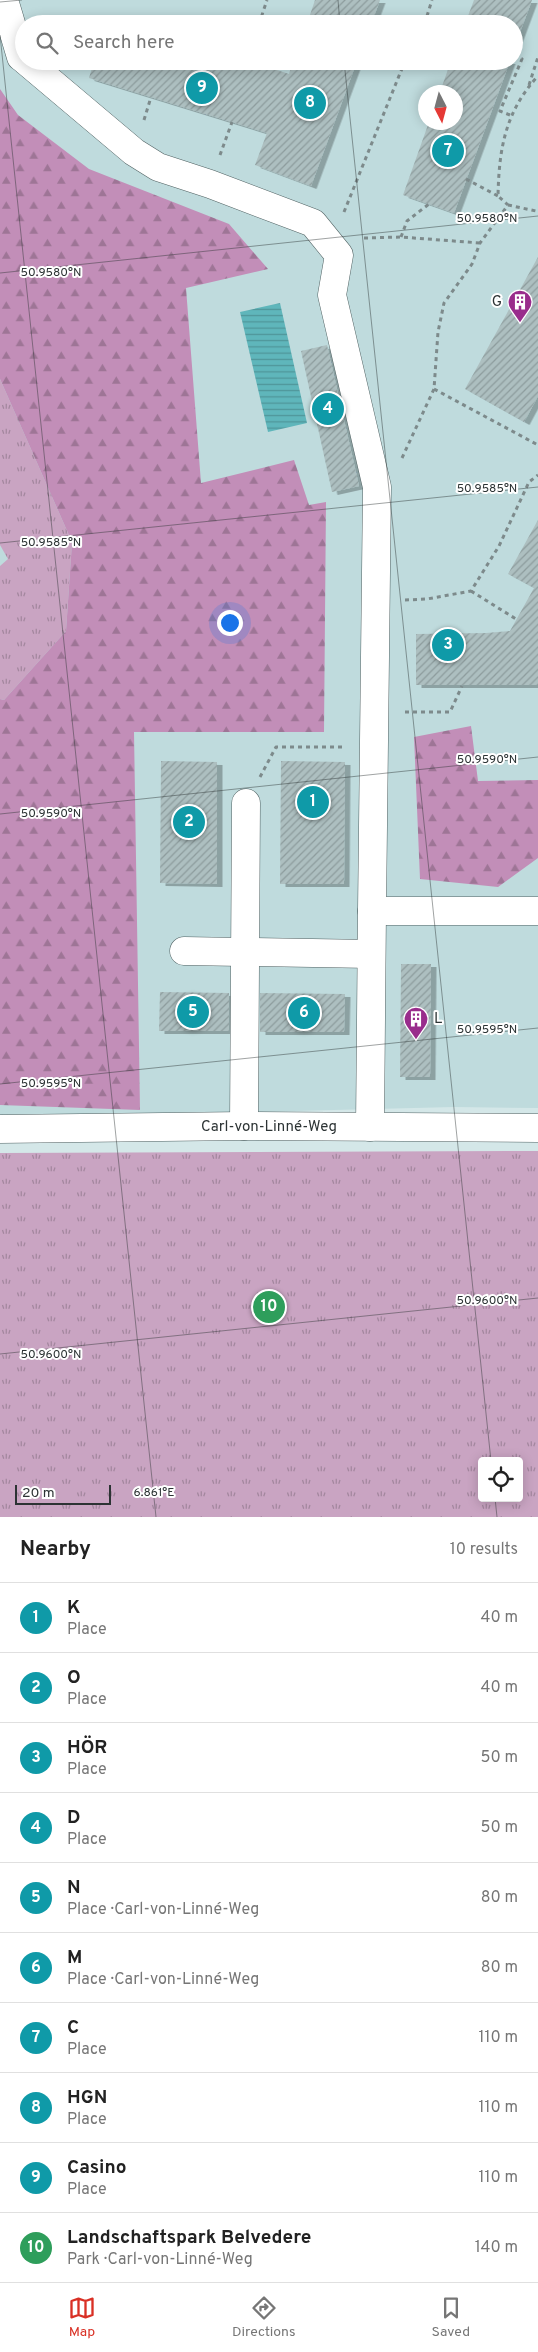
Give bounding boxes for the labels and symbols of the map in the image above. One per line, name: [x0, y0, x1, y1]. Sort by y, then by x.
pin: 9: [186, 69, 218, 107]
pin: 8: [294, 84, 326, 122]
north arrow: [418, 85, 463, 130]
pin: 7: [432, 132, 464, 170]
text: 50.9580°N: [457, 211, 517, 227]
text: 50.9580°N: [21, 265, 81, 281]
building icon: G: [507, 289, 533, 323]
place label: G: [492, 293, 502, 312]
pin: 4: [312, 390, 344, 428]
text: 50.9585°N: [457, 481, 517, 497]
text: 50.9585°N: [21, 535, 81, 551]
your location: [217, 610, 243, 636]
pin: 3: [432, 626, 464, 664]
text: 50.9590°N: [457, 752, 517, 768]
pin: 1: [297, 783, 329, 821]
pin: 2: [173, 803, 205, 841]
text: 50.9590°N: [21, 806, 81, 822]
pin: 5: [177, 993, 209, 1031]
pin: 6: [288, 994, 320, 1032]
building icon: L: [403, 1006, 429, 1040]
place label: L: [434, 1010, 442, 1029]
text: 50.9595°N: [457, 1022, 517, 1038]
text: 50.9595°N: [21, 1076, 81, 1092]
street label: Carl-von-Linné-Weg: [201, 1118, 337, 1137]
pin: 10: [253, 1288, 285, 1326]
text: 50.9600°N: [457, 1293, 517, 1309]
text: 50.9600°N: [21, 1347, 81, 1363]
scale bar: [15, 1482, 111, 1505]
text: 6.861°E: [134, 1485, 174, 1501]

